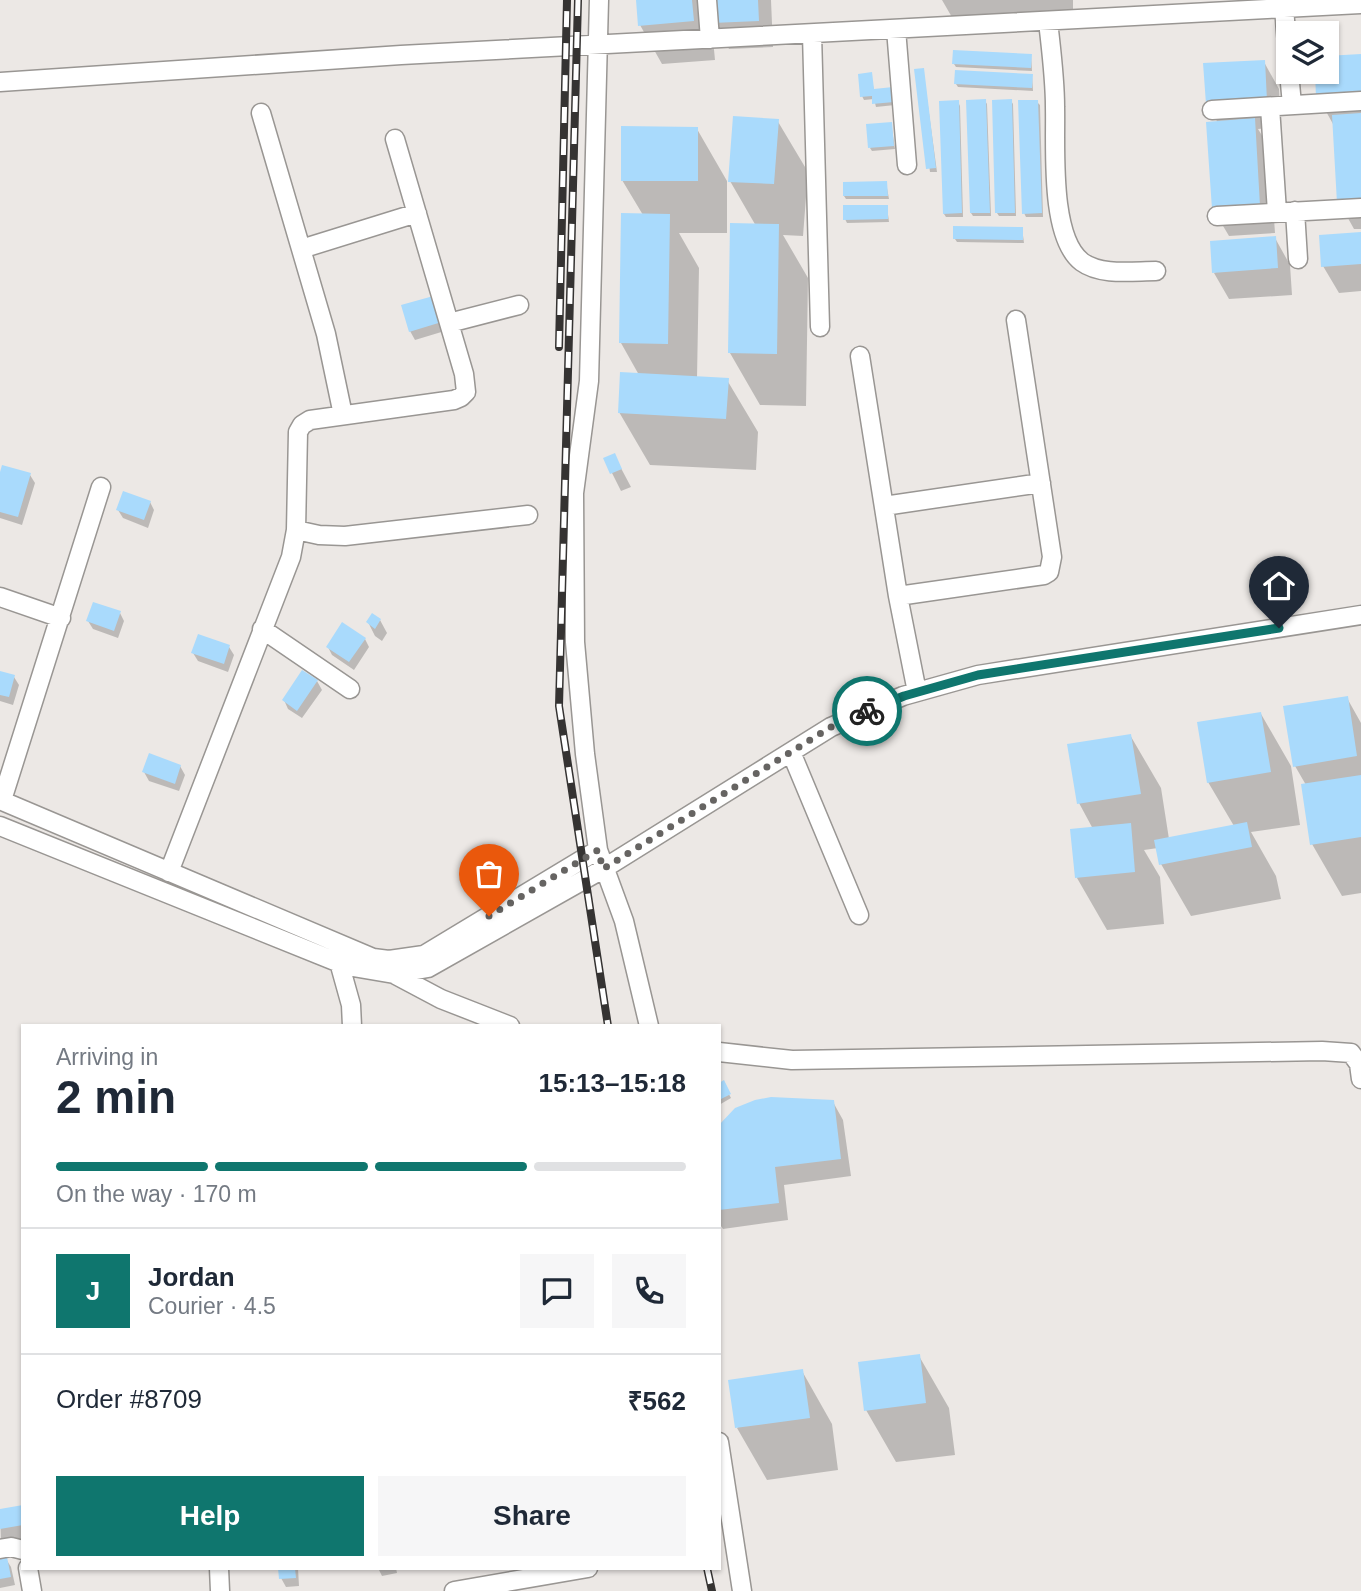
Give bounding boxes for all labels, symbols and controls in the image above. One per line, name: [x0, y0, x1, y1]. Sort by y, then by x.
map controls: [1276, 21, 1339, 84]
button: layers: [1276, 21, 1339, 84]
pin: [1249, 556, 1309, 628]
icon: home: [1260, 567, 1298, 605]
courier: [832, 676, 902, 746]
icon: bike: [848, 692, 886, 730]
pin: [459, 844, 519, 916]
icon: bag: [470, 855, 508, 893]
text: Arriving in: [56, 1044, 158, 1070]
text: 15:13–15:18: [539, 1068, 686, 1098]
text: 2 min: [56, 1071, 176, 1123]
text: On the way · 170 m: [56, 1181, 257, 1207]
button: chat: [520, 1254, 594, 1328]
button: phone: [612, 1254, 686, 1328]
text: Jordan: [148, 1262, 235, 1292]
text: J: [86, 1276, 100, 1306]
text: Courier · 4.5: [148, 1293, 276, 1319]
text: Order #8709: [56, 1384, 202, 1414]
text: ₹562: [628, 1386, 686, 1416]
button: Help: [56, 1476, 364, 1556]
button: Share: [378, 1476, 686, 1556]

